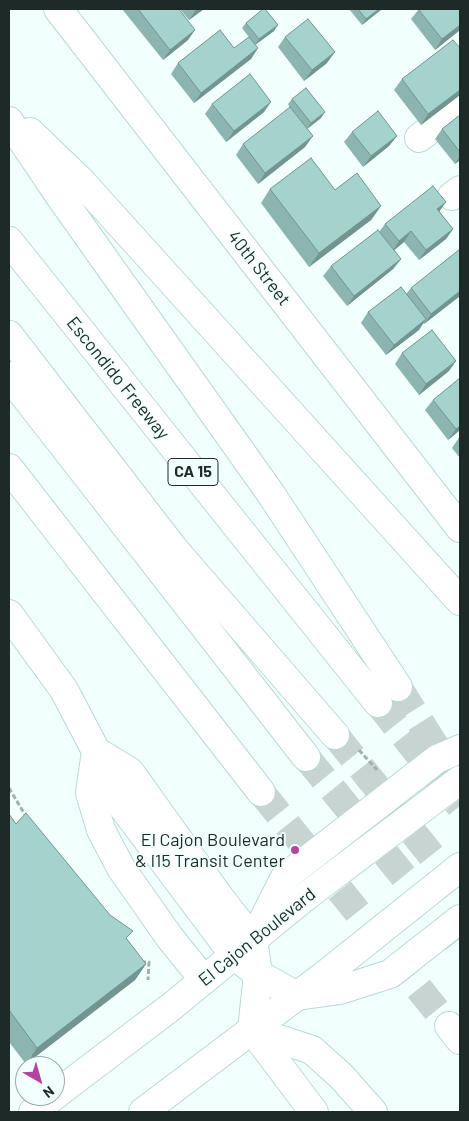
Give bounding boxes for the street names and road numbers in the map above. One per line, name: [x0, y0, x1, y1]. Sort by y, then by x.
street label: 40th Street: [223, 226, 295, 310]
street label: Escondido Freeway: [62, 312, 174, 444]
road number: CA 15: [168, 458, 218, 486]
street label: El Cajon Boulevard: [194, 883, 320, 991]

